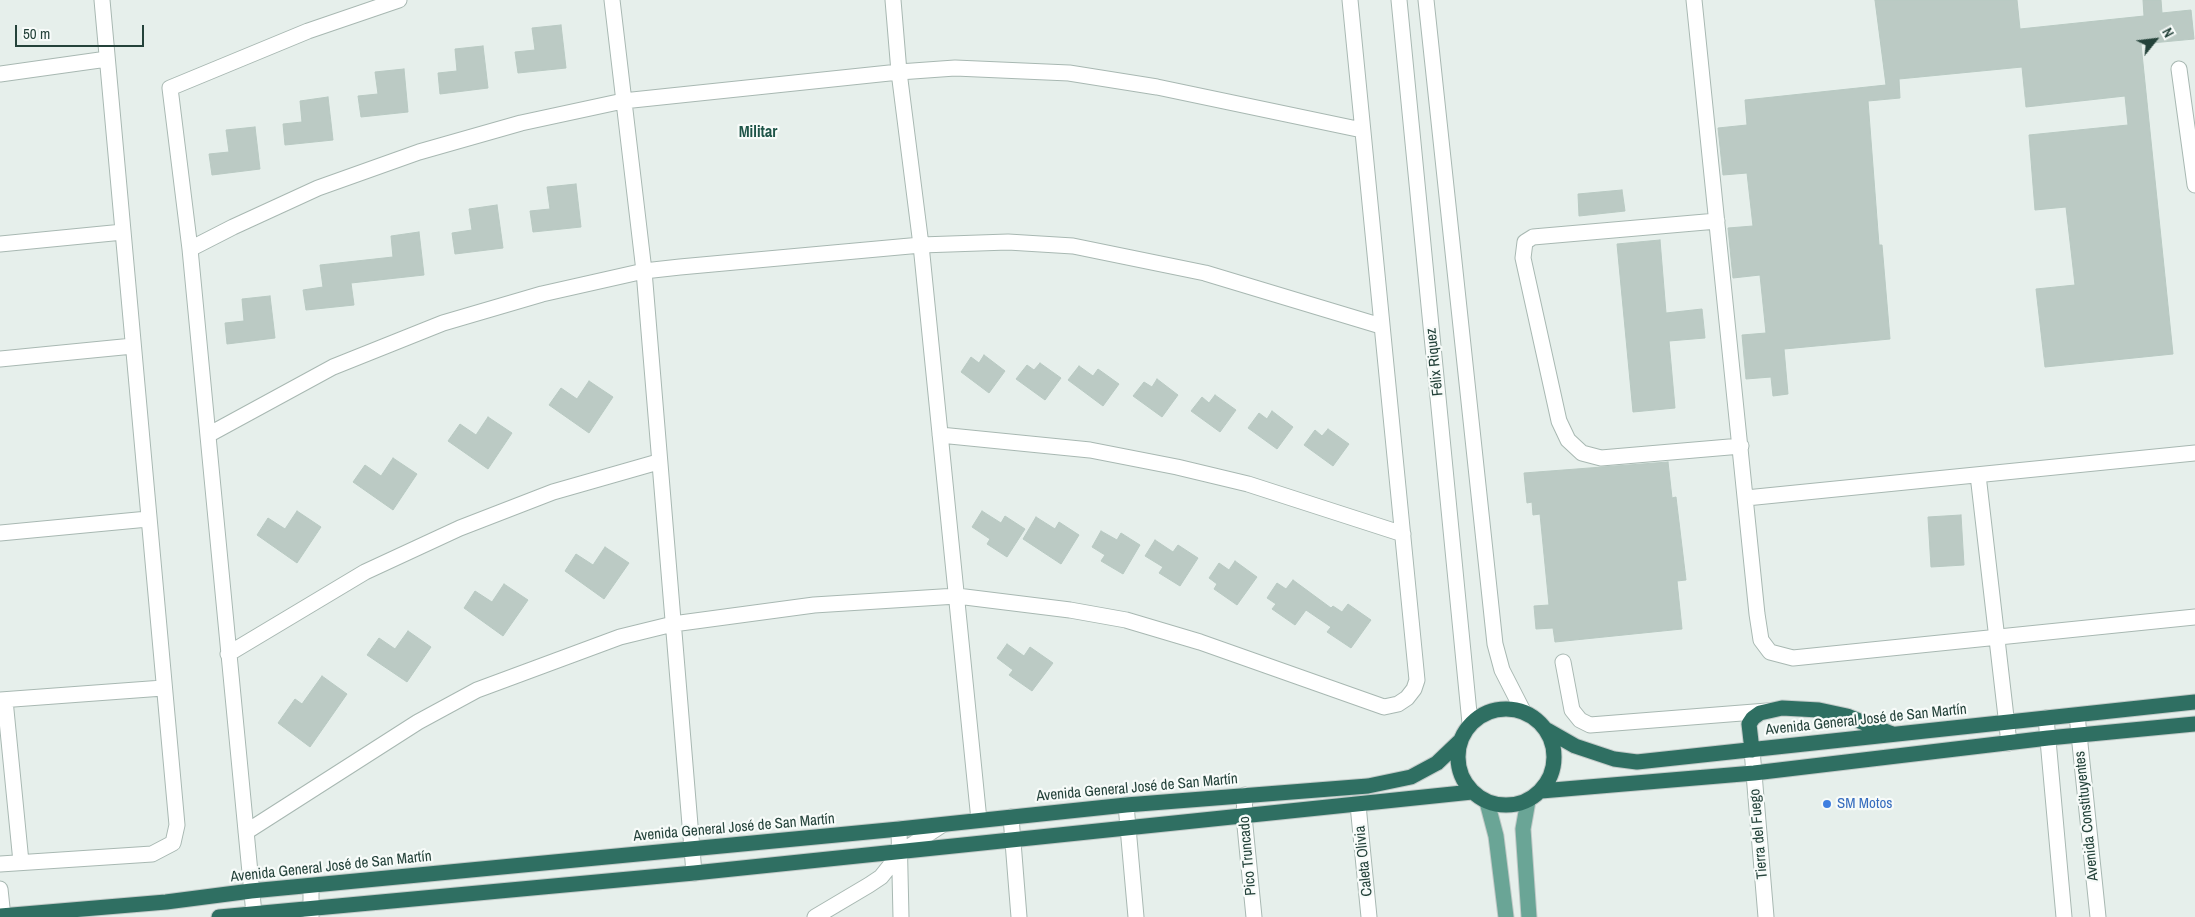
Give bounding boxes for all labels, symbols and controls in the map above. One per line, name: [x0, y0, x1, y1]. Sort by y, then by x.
scale bar: [18, 15, 146, 47]
north arrow: [2130, 15, 2180, 65]
text: 50 m: [23, 23, 50, 44]
text: N: [2158, 25, 2178, 41]
district label: Militar: [739, 123, 777, 143]
street label: Félix Riquez: [1422, 327, 1448, 397]
street label: Avenida General José de San Martín: [1765, 700, 1967, 740]
street label: Avenida Constituyentes: [2071, 750, 2103, 882]
street label: Avenida General José de San Martín: [1036, 770, 1238, 806]
street label: Tierra del Fuego: [1746, 788, 1772, 880]
place label: SM Motos: [1837, 795, 1892, 813]
marker: SM Motos: [1821, 798, 1833, 810]
street label: Avenida General José de San Martín: [633, 810, 835, 846]
street label: Pico Truncado: [1236, 816, 1260, 896]
street label: Caleta Olivia: [1351, 825, 1377, 897]
street label: Avenida General José de San Martín: [230, 847, 432, 887]

